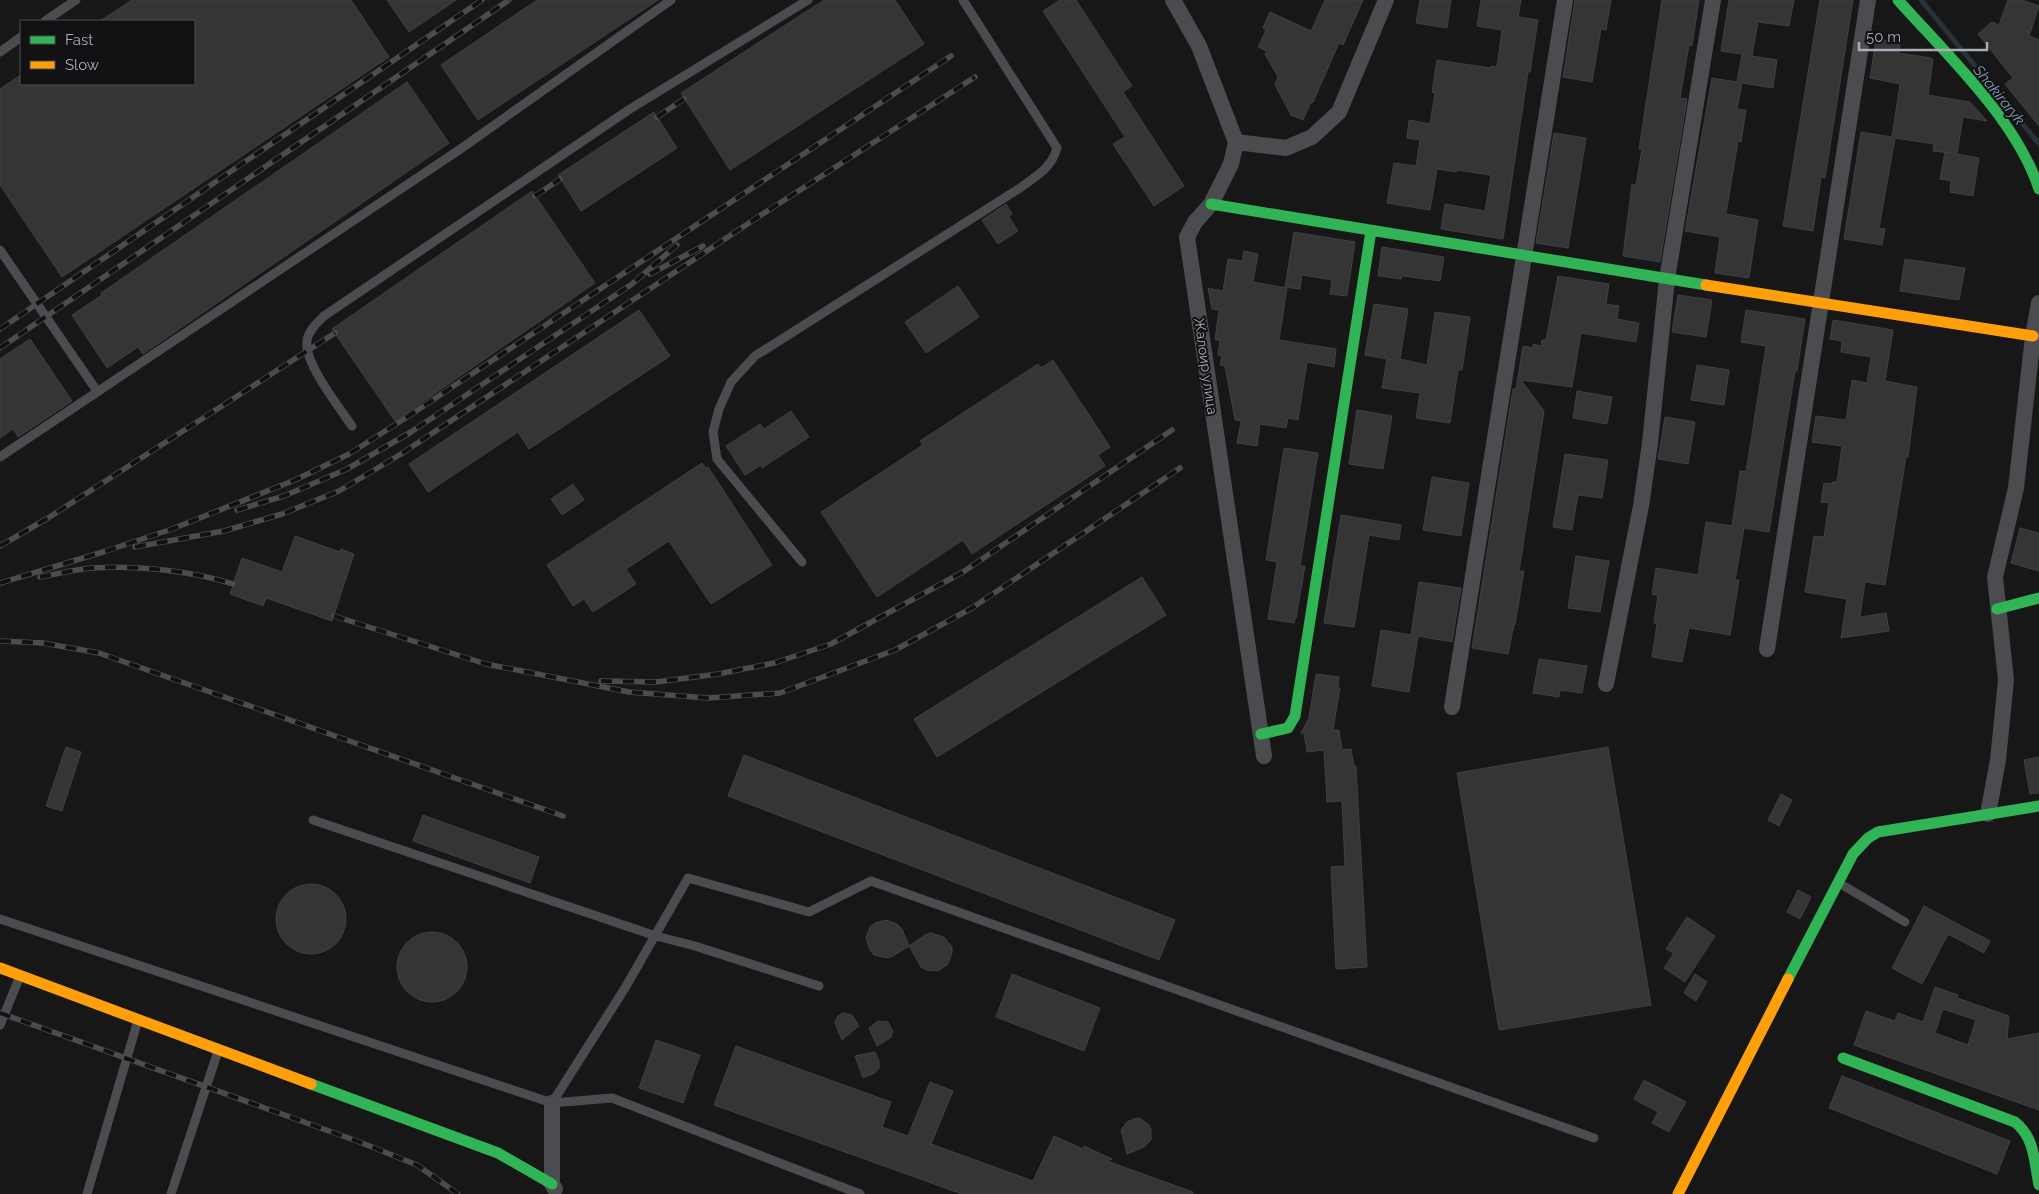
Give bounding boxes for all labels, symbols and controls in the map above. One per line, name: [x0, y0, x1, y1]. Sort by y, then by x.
legend: [20, 20, 195, 85]
scale bar: [1859, 20, 1986, 52]
text: 50 m: [1866, 28, 1901, 46]
text: Fast: [65, 31, 93, 49]
text: Slow: [65, 56, 99, 74]
water label: Shakiraryk: [1969, 61, 2029, 129]
street label: Жалоир улица: [1191, 317, 1221, 415]

